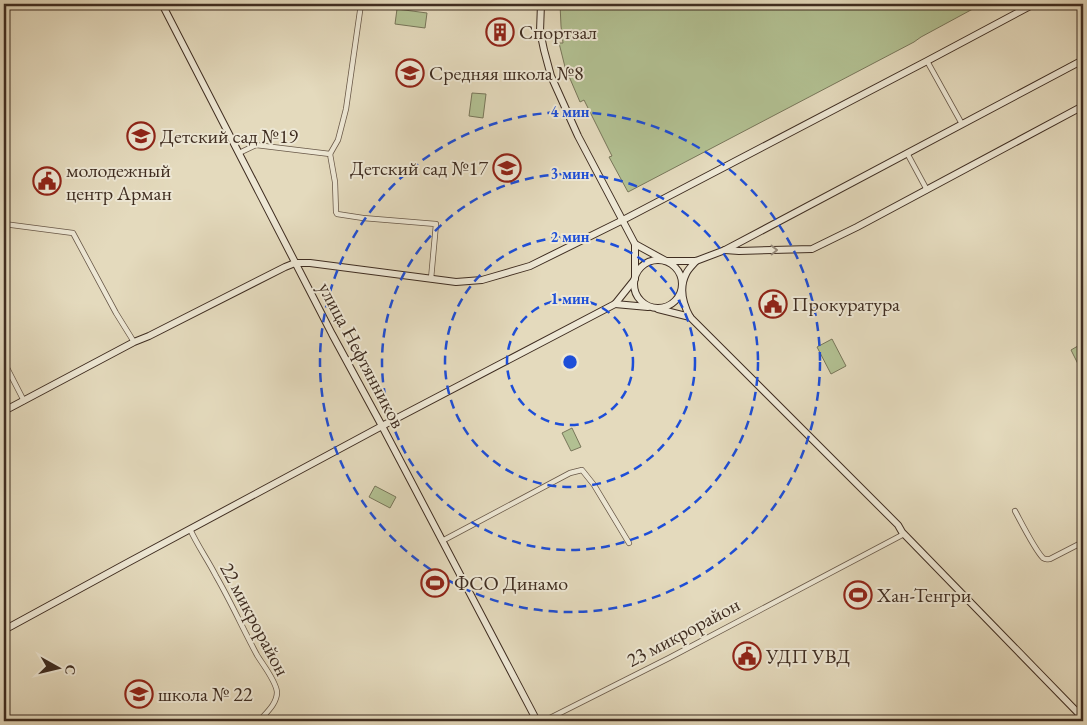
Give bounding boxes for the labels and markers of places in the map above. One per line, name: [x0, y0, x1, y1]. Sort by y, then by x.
building icon: Спортзал: [485, 17, 515, 47]
place label: Спортзал: [519, 19, 597, 45]
school or university icon: Средняя школа №8: [395, 58, 425, 88]
place label: Средняя школа №8: [429, 60, 584, 86]
school or university icon: Детский сад №19: [126, 121, 156, 151]
place label: Детский сад №19: [160, 123, 298, 149]
school or university icon: Детский сад №17: [492, 153, 522, 183]
place label: Детский сад №17: [350, 155, 488, 181]
place label: молодежный центр Арман: [66, 157, 172, 206]
public building icon: молодежный центр Арман: [32, 166, 62, 196]
public building icon: Прокуратура: [758, 289, 788, 319]
place label: Прокуратура: [792, 291, 900, 317]
centre of rings: [561, 353, 579, 371]
sports icon: ФСО Динамо: [420, 568, 450, 598]
place label: ФСО Динамо: [454, 570, 568, 596]
sports icon: Хан-Тенгри: [843, 580, 873, 610]
place label: Хан-Тенгри: [876, 582, 972, 608]
public building icon: УДП УВД: [732, 641, 762, 671]
place label: УДП УВД: [765, 643, 850, 669]
school or university icon: школа № 22: [124, 679, 154, 709]
place label: школа № 22: [158, 681, 253, 707]

